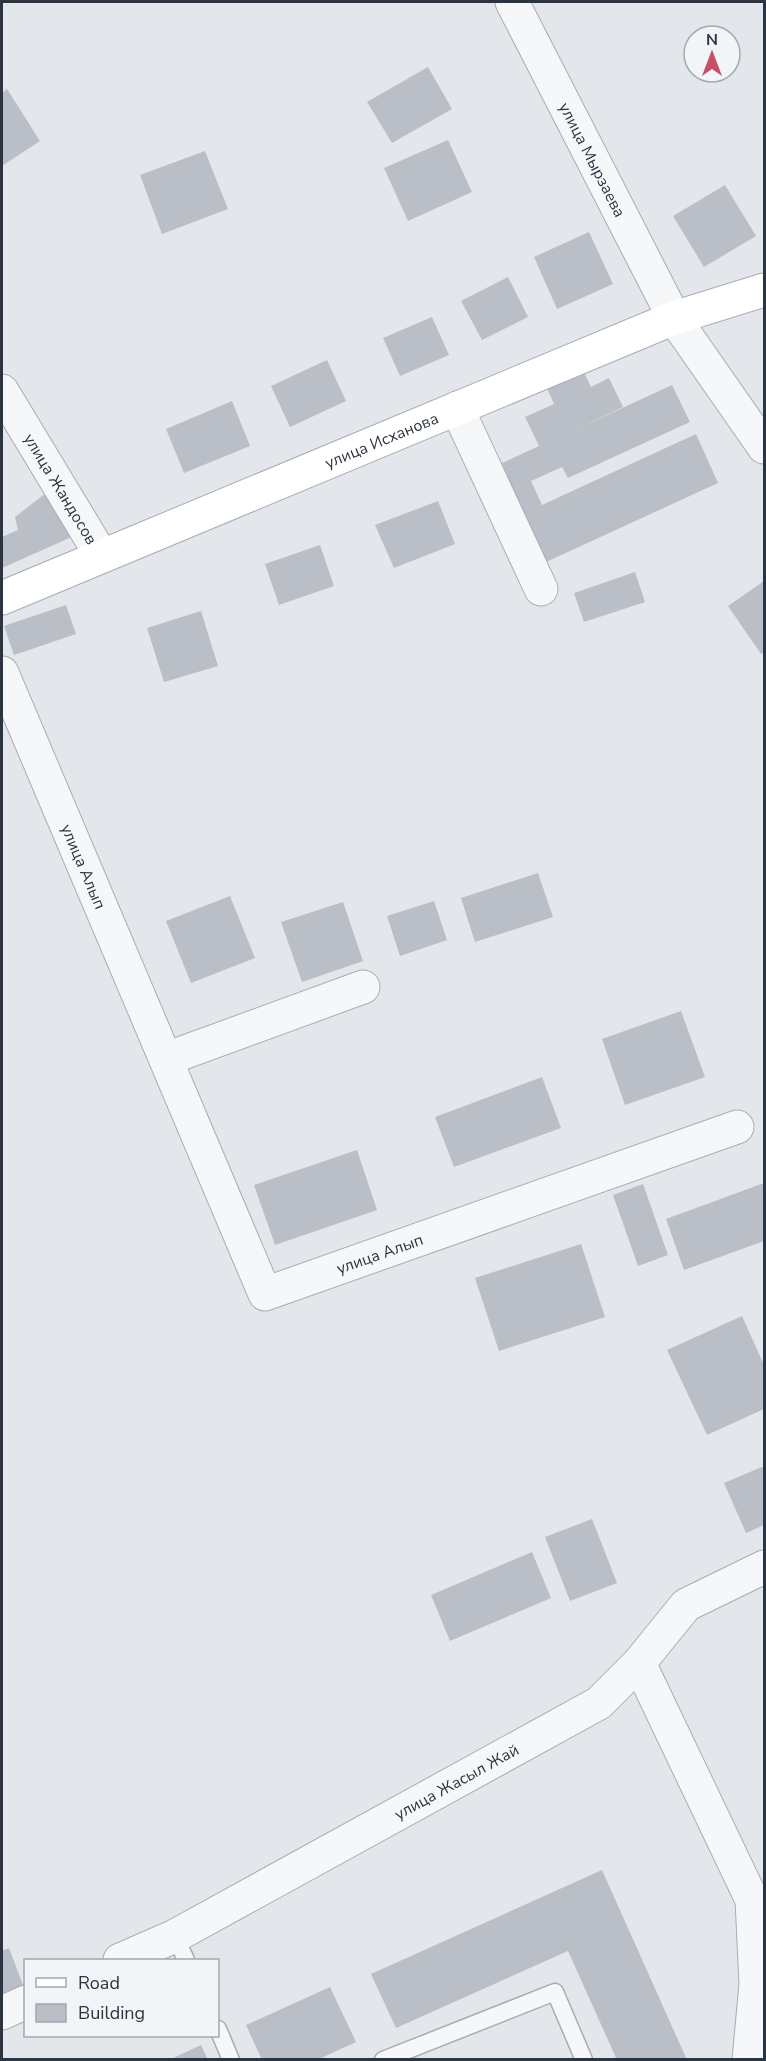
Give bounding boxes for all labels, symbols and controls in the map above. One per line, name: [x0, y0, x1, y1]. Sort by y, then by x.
north arrow: [682, 24, 742, 84]
text: N: [706, 29, 718, 51]
street label: улица Мырзаева: [553, 99, 630, 221]
street label: улица Исханова: [322, 407, 442, 474]
street label: улица Жандосов: [18, 429, 102, 549]
street label: улица Алып: [55, 821, 111, 913]
street label: улица Алып: [334, 1229, 426, 1280]
street label: улица Жасыл Жай: [391, 1739, 523, 1825]
legend: [24, 1959, 219, 2037]
text: Road: [78, 1971, 120, 1995]
text: Building: [78, 2001, 145, 2025]

